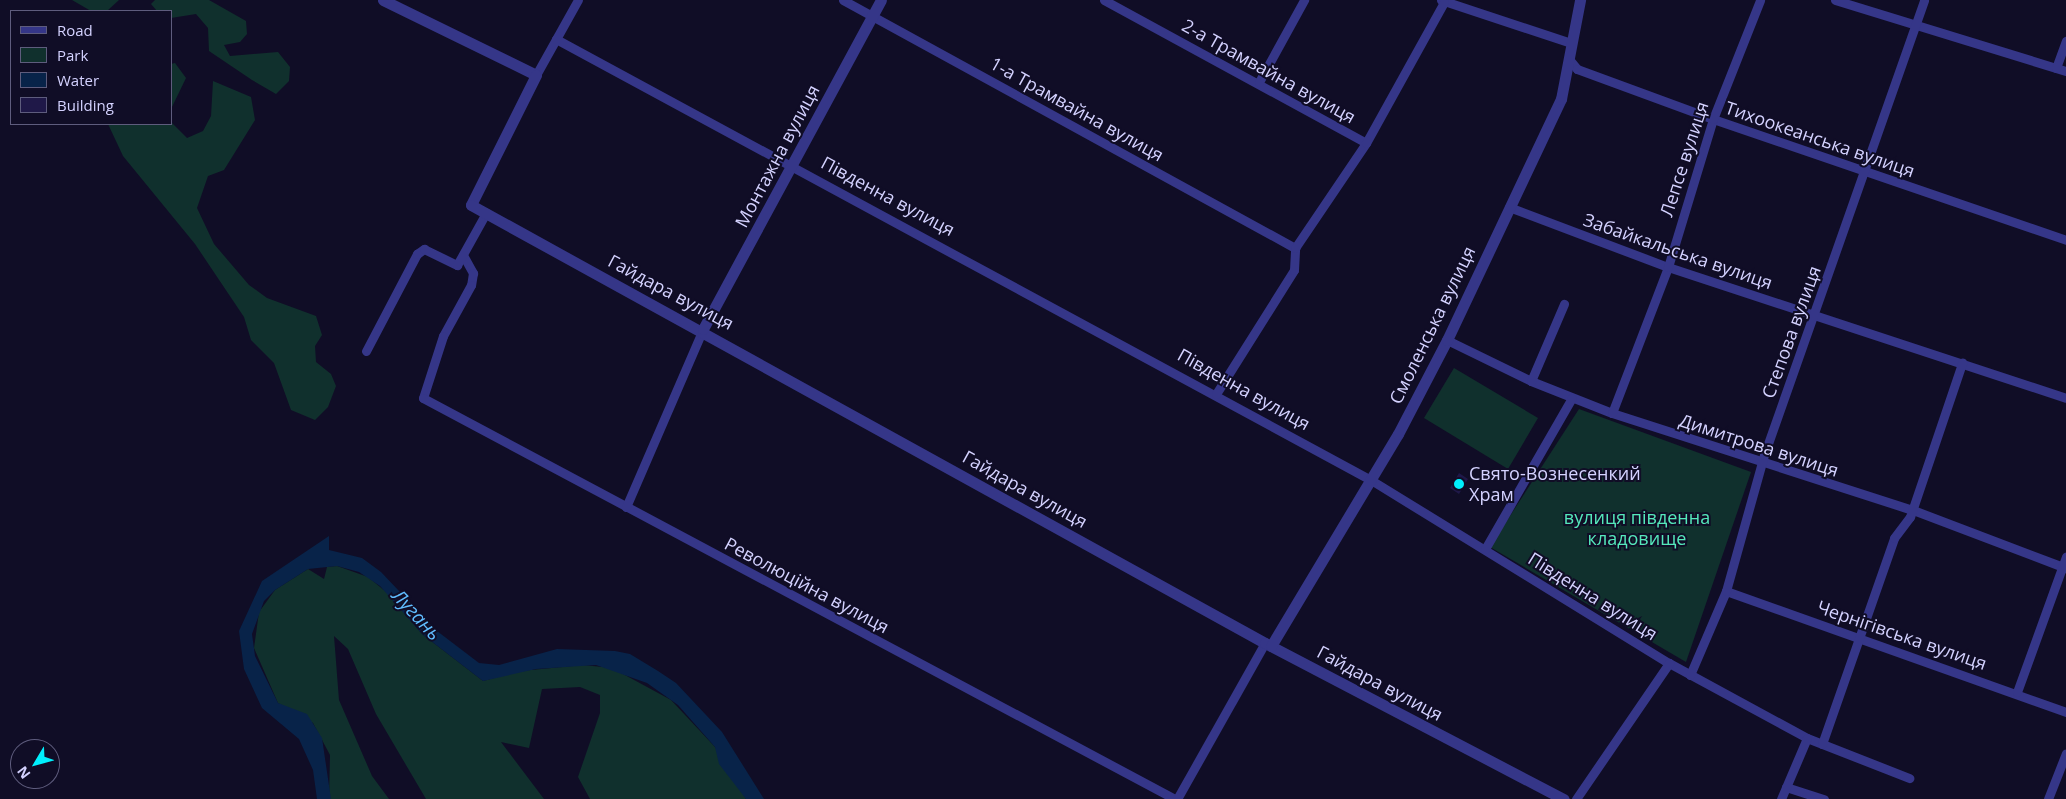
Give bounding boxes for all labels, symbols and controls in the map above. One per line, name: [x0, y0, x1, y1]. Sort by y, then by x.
legend: [10, 10, 172, 125]
street label: 2-а Трамвайна вулиця: [1178, 14, 1360, 128]
text: Road: [57, 20, 93, 40]
text: Park: [57, 45, 88, 65]
street label: 1-а Трамвайна вулиця: [986, 52, 1168, 166]
text: Water: [57, 70, 99, 90]
street label: Монтажна вулиця: [730, 81, 824, 231]
text: Building: [57, 95, 114, 115]
street label: Тихоокеанська вулиця: [1723, 96, 1917, 182]
street label: Лепсе вулиця: [1655, 99, 1713, 219]
street label: Південна вулиця: [817, 152, 959, 240]
street label: Забайкальська вулиця: [1581, 208, 1775, 294]
street label: Смоленська вулиця: [1384, 243, 1480, 407]
street label: Гайдара вулиця: [604, 250, 738, 334]
street label: Степова вулиця: [1757, 263, 1825, 401]
street label: Південна вулиця: [1174, 344, 1314, 434]
street label: Димитрова вулиця: [1677, 409, 1841, 481]
street label: Гайдара вулиця: [959, 446, 1091, 532]
place label: Свято-Вознесенкий Храм: [1469, 463, 1641, 506]
marker: Свято-Вознесенкий Храм: [1453, 478, 1465, 490]
park label: вулиця південна кладовище: [1564, 507, 1710, 550]
street label: Революційна вулиця: [721, 533, 893, 637]
street label: Південна вулиця: [1524, 548, 1662, 644]
water label: Лугань: [387, 585, 445, 645]
street label: Чернігівська вулиця: [1814, 596, 1990, 674]
street label: Гайдара вулиця: [1313, 641, 1447, 725]
north arrow: [10, 739, 60, 789]
text: N: [12, 762, 34, 783]

